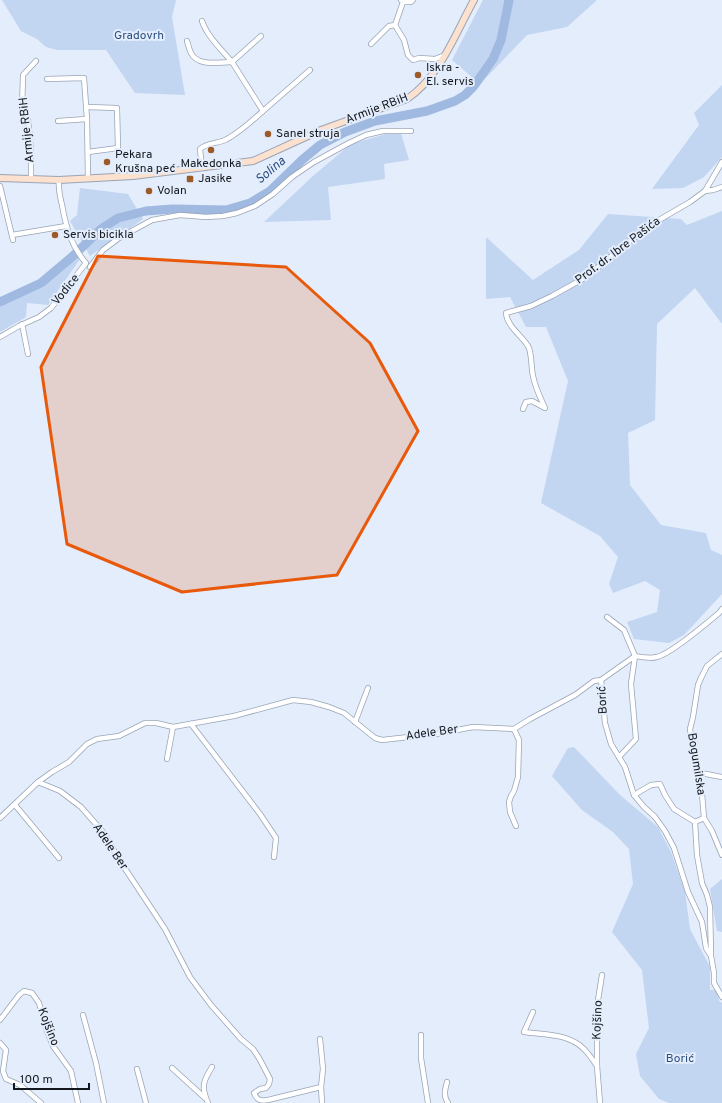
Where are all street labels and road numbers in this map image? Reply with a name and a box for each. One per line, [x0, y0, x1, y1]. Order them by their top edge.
street label: Armije RBiH [343, 90, 411, 128]
street label: Armije RBiH [16, 96, 38, 164]
street label: Prof. dr. Ibre Pašića [572, 214, 664, 288]
street label: Vodice [48, 271, 84, 309]
street label: Borić [594, 685, 612, 715]
street label: Adele Ber [405, 721, 460, 745]
street label: Bogumilska [683, 732, 709, 796]
street label: Adele Ber [89, 821, 132, 874]
street label: Kojšino [589, 1000, 607, 1040]
street label: Kojšino [33, 1006, 63, 1049]

